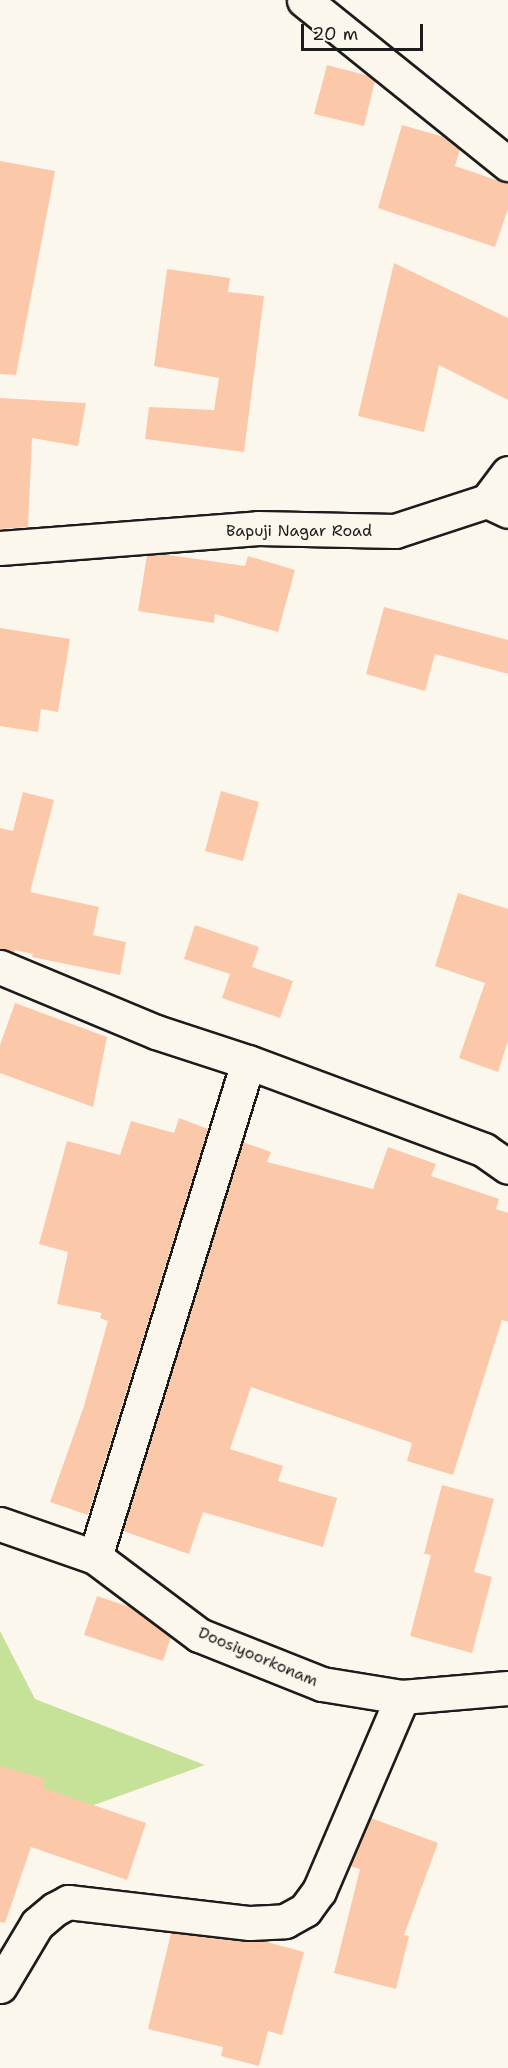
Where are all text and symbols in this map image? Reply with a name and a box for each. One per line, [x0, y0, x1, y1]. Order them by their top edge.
scale bar [304, 12, 426, 50]
text: 20 m [312, 22, 358, 46]
street label: Bapuji Nagar Road [226, 521, 372, 541]
street label: Doosiyoorkonam [195, 1623, 321, 1691]

